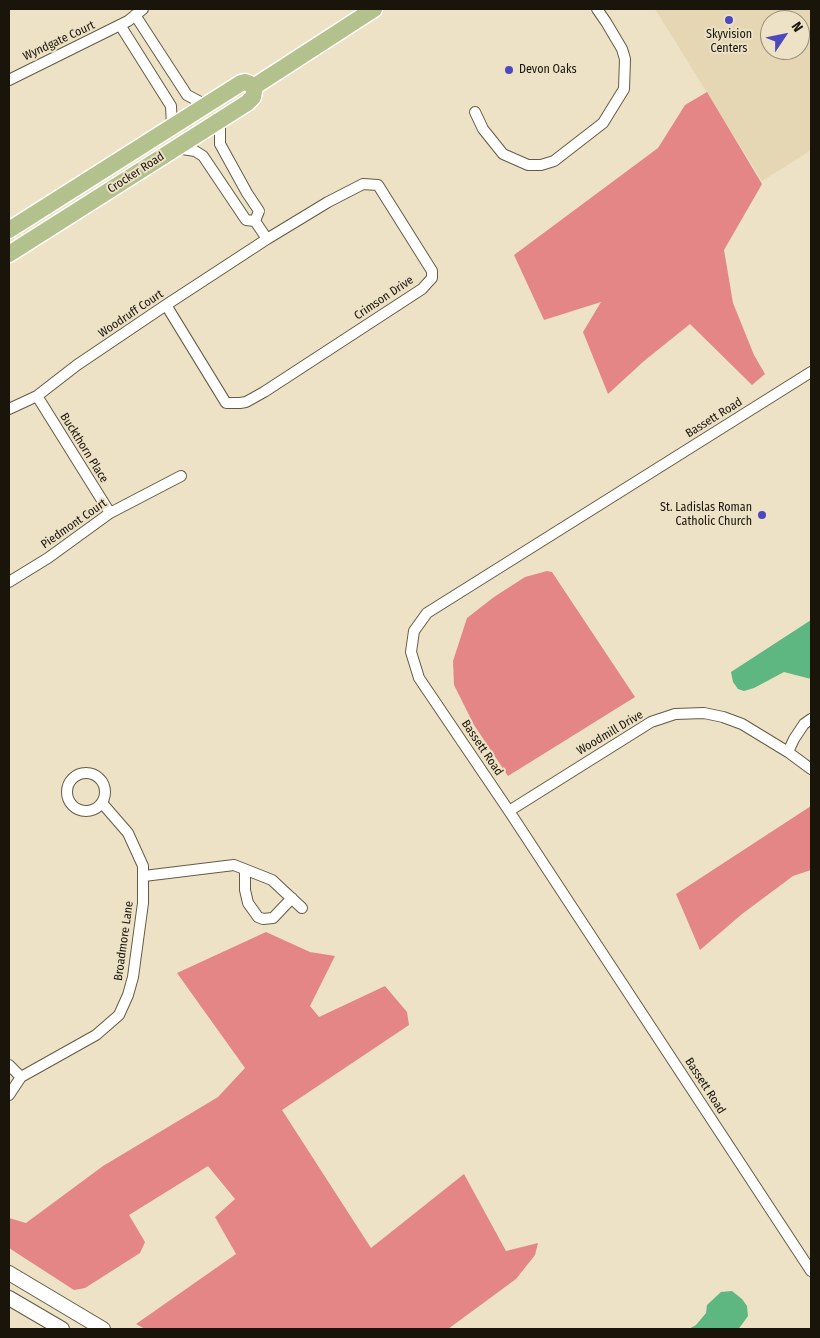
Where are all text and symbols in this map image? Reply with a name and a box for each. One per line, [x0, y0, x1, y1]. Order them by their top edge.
north arrow [760, 10, 810, 60]
marker: Skyvision Centers [723, 14, 735, 26]
street label: Wyndgate Court [21, 18, 97, 64]
text: N [788, 19, 806, 35]
place label: Skyvision Centers [706, 28, 752, 56]
place label: Devon Oaks [519, 63, 577, 77]
marker: Devon Oaks [503, 64, 515, 76]
street label: Crocker Road [105, 149, 167, 197]
street label: Crimson Drive [352, 273, 416, 323]
street label: Woodruff Court [96, 287, 166, 341]
street label: Bassett Road [683, 395, 745, 441]
street label: Buckthorn Place [57, 411, 111, 485]
street label: Piedmont Court [38, 496, 110, 552]
place label: St. Ladislas Roman Catholic Church [660, 501, 752, 529]
marker: St. Ladislas Roman Catholic Church [756, 509, 768, 521]
street label: Woodmill Drive [574, 708, 646, 758]
street label: Bassett Road [458, 717, 506, 779]
street label: Broadmore Lane [111, 900, 137, 982]
street label: Bassett Road [682, 1055, 728, 1117]

